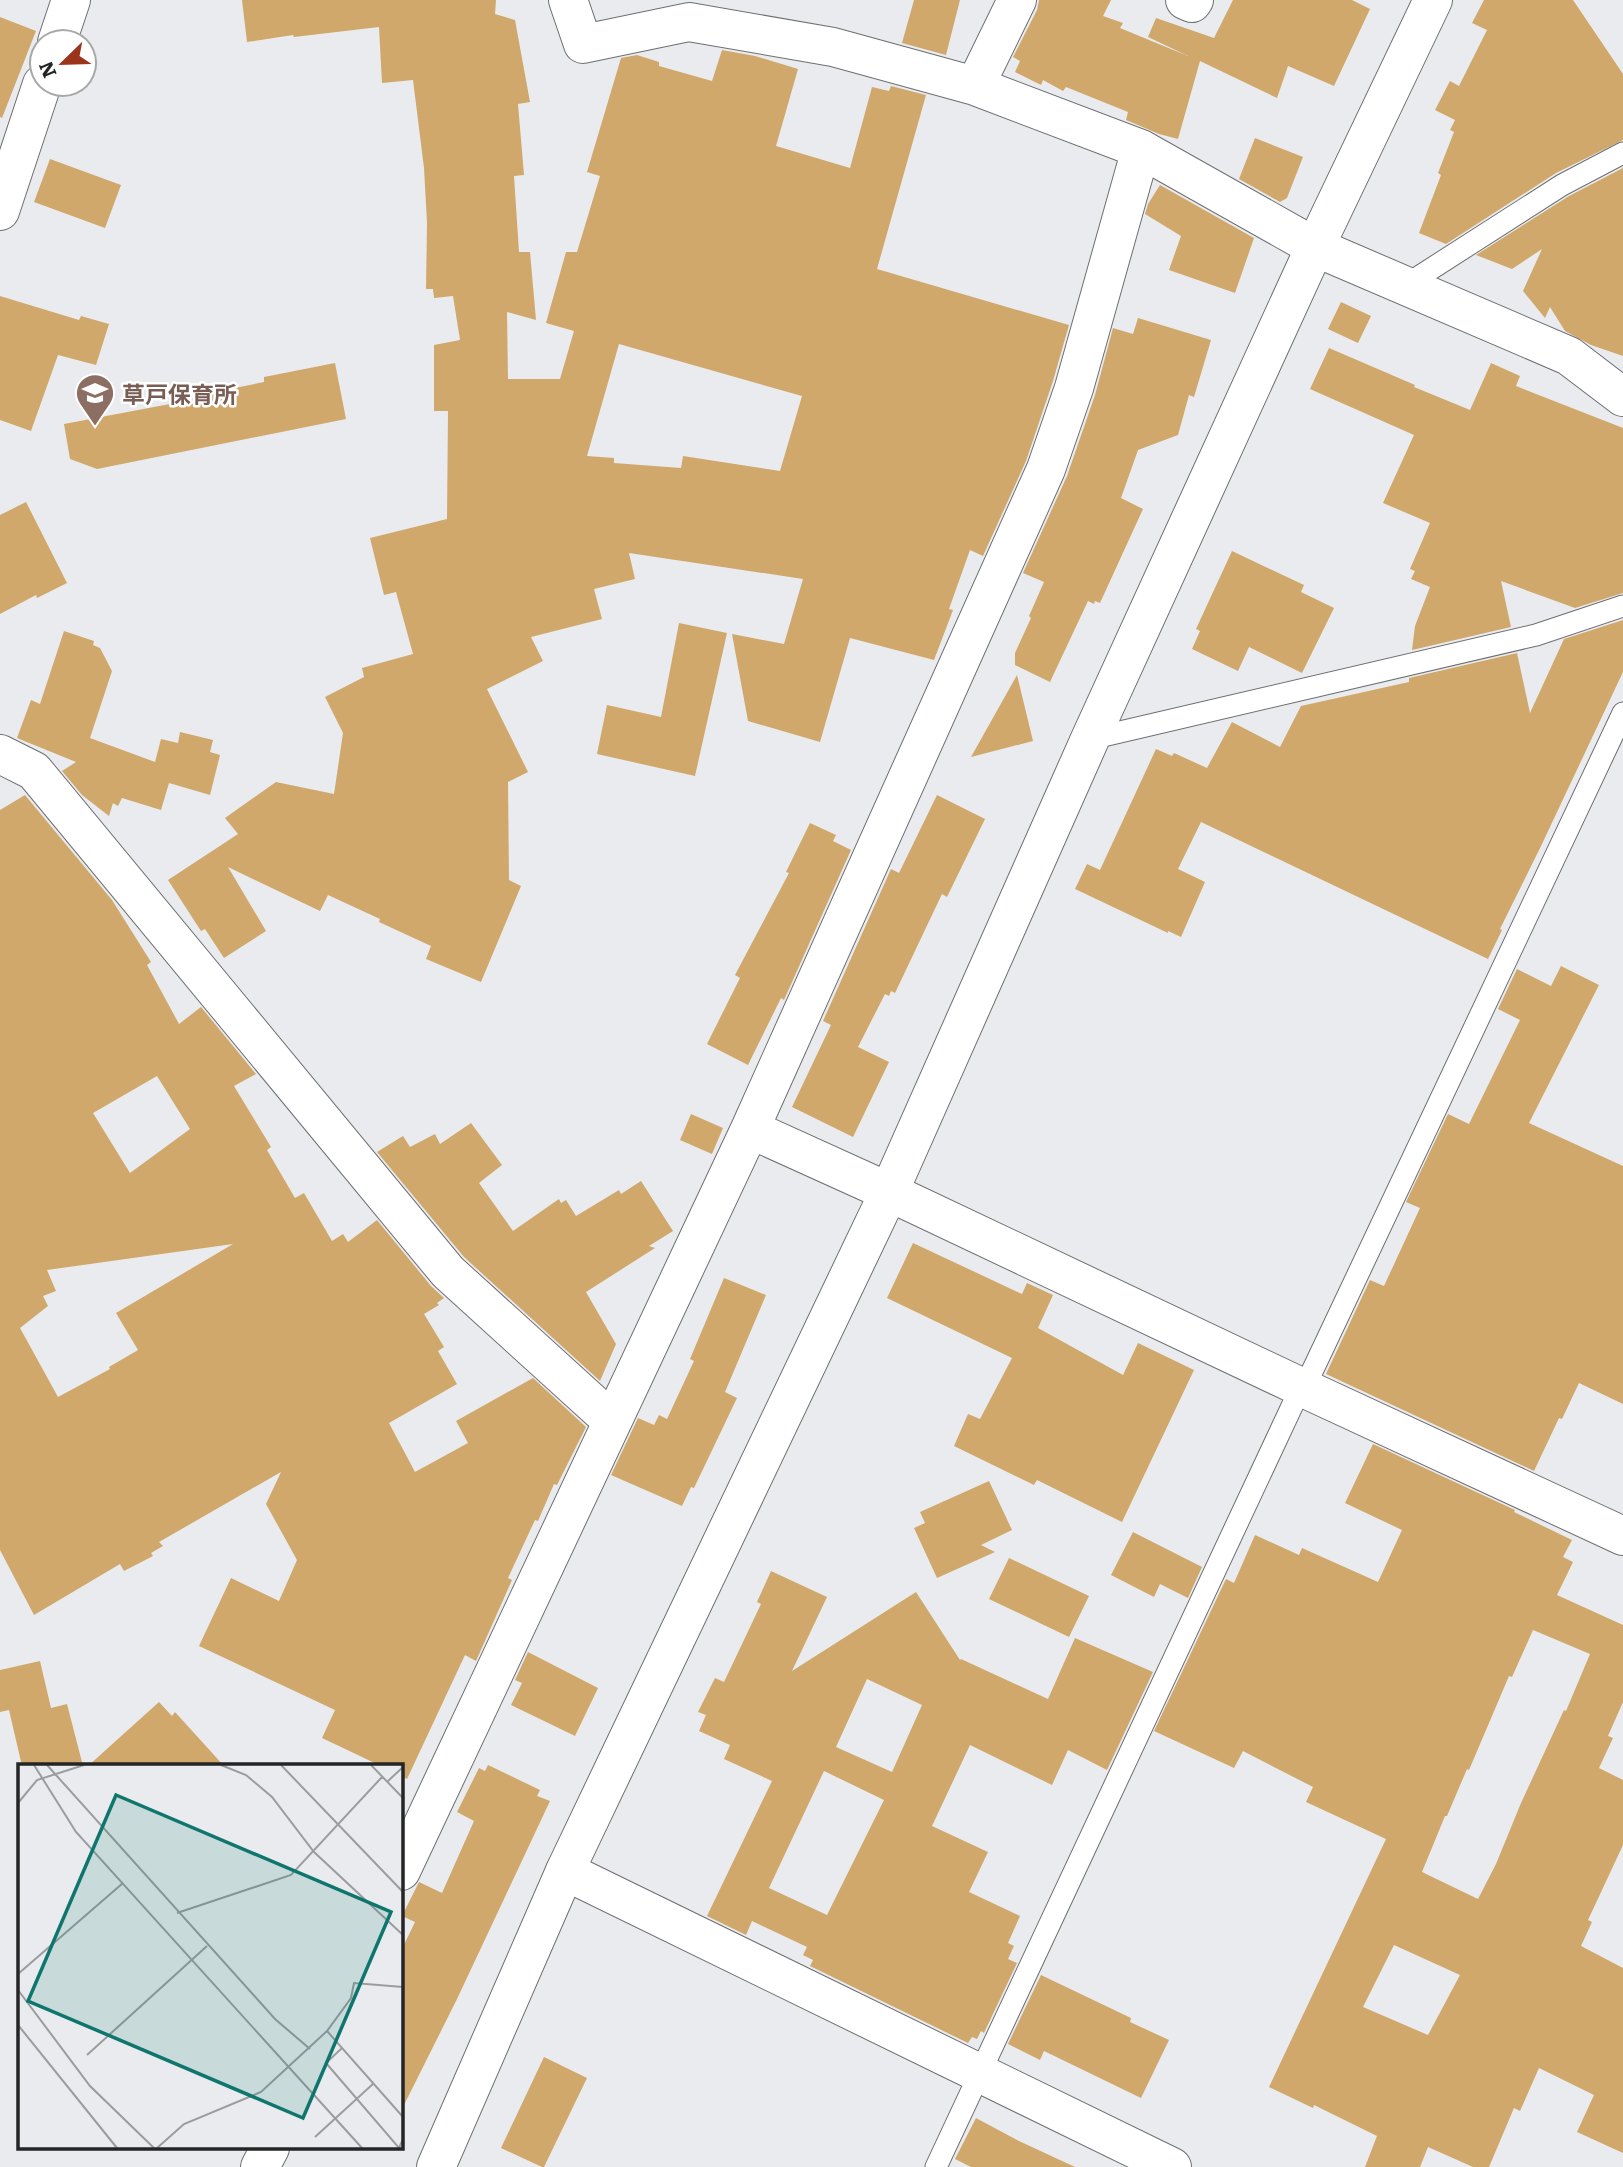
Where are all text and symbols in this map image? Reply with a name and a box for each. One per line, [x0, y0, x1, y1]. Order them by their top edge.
north arrow [28, 28, 98, 98]
text: N [30, 57, 62, 83]
school or university icon: 草戸保育所 [74, 372, 116, 427]
place label: 草戸保育所 [122, 376, 237, 410]
inset map [18, 1764, 402, 2150]

